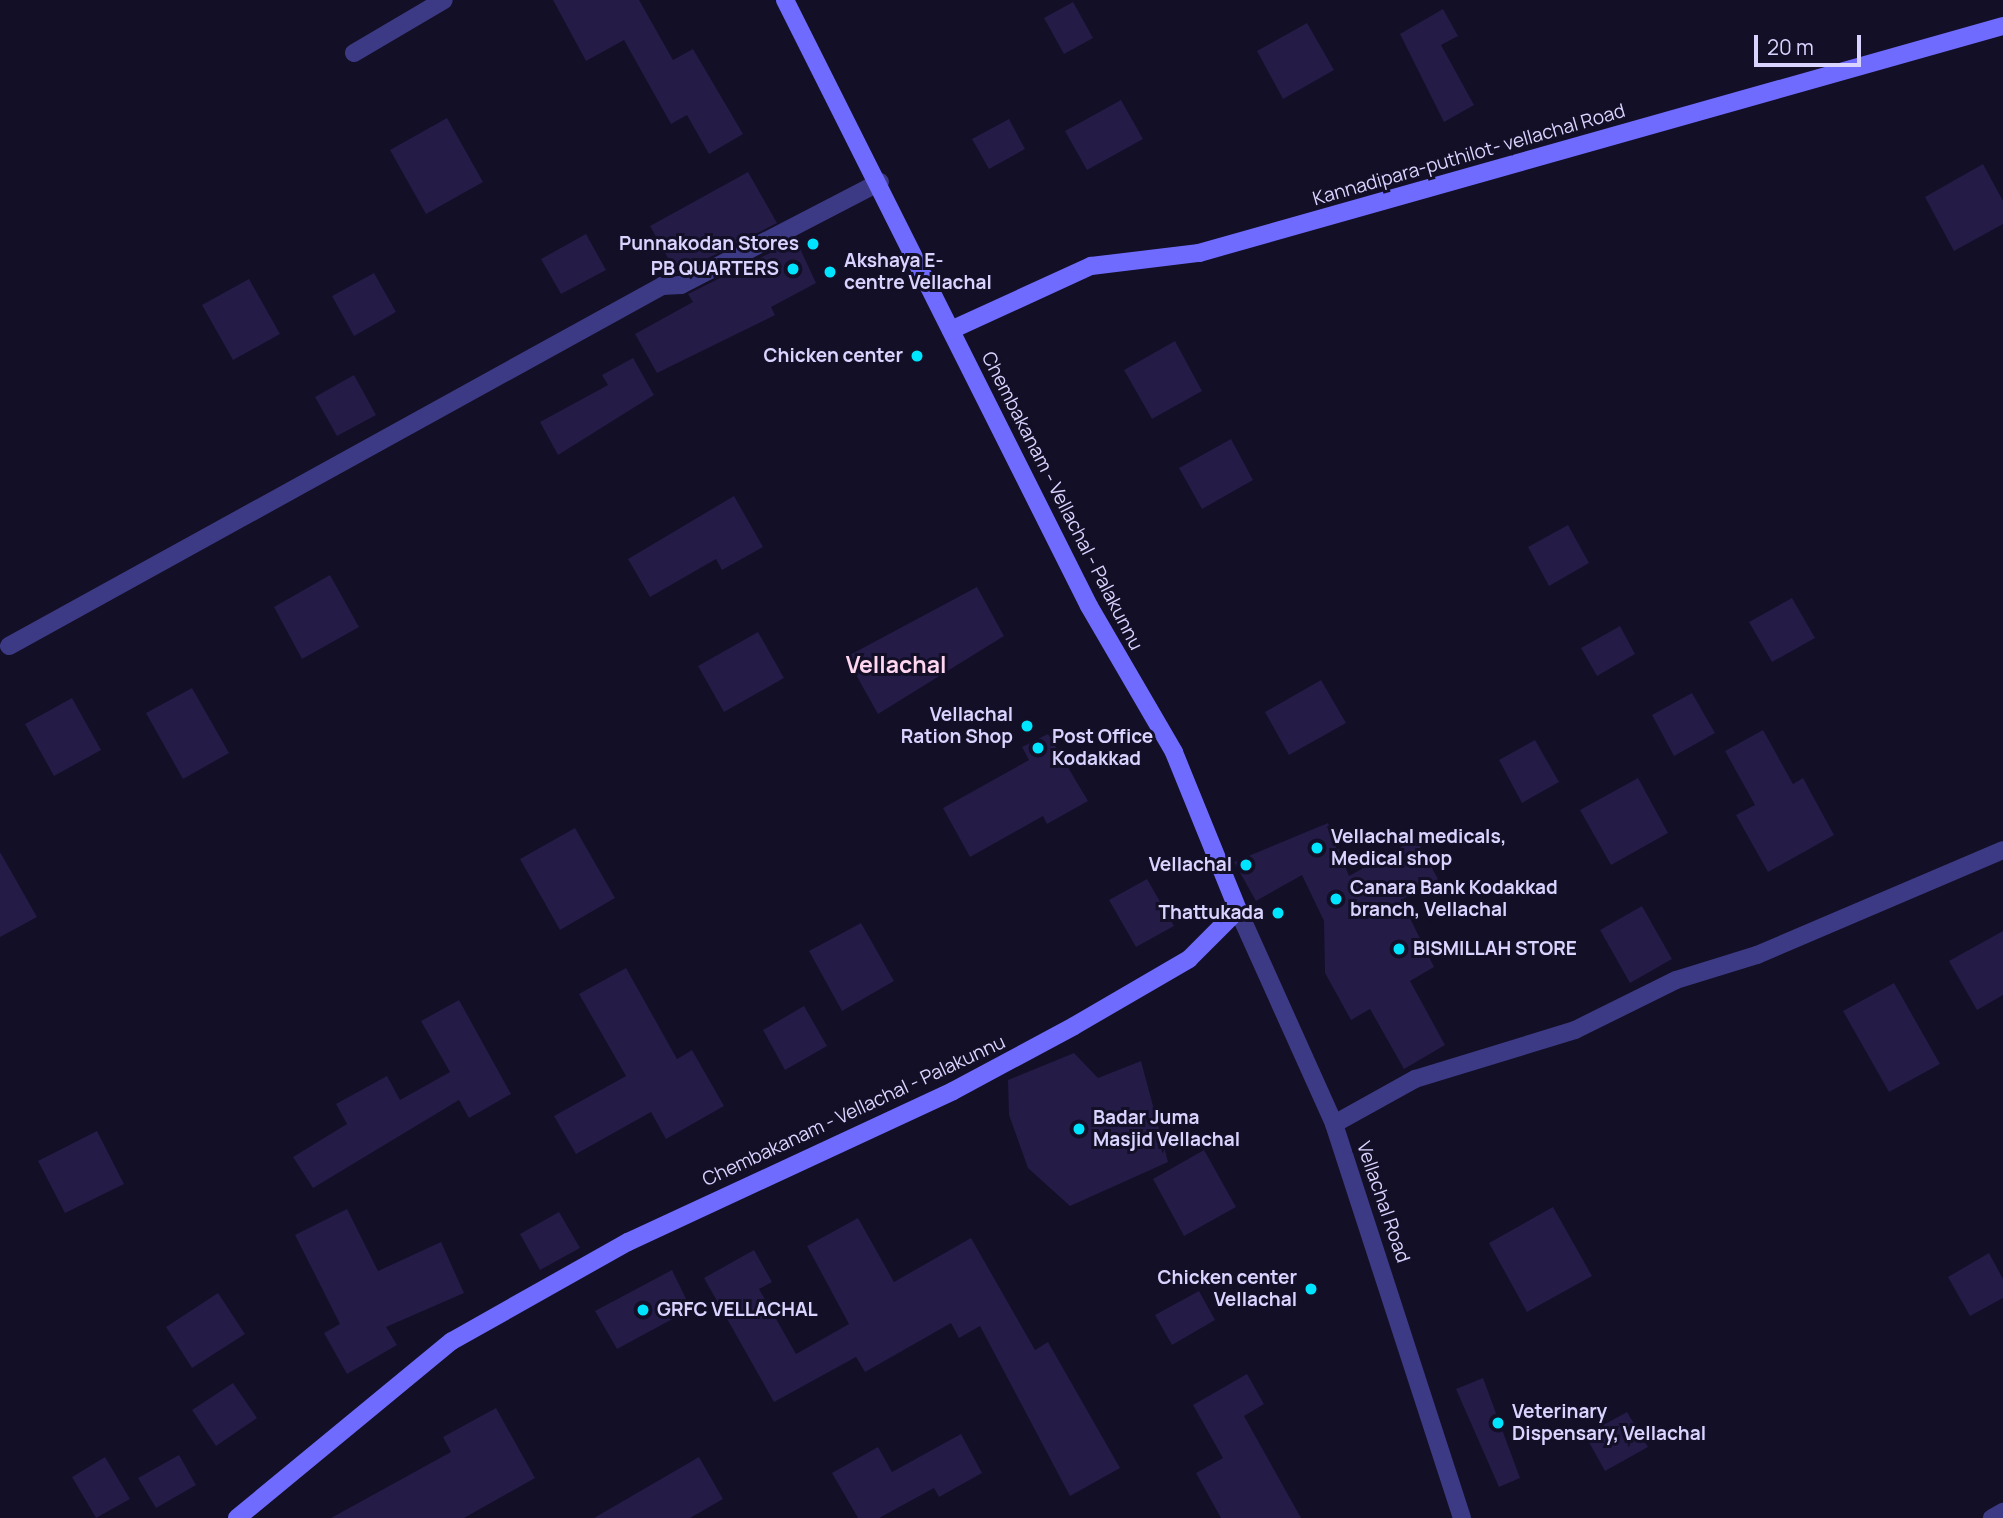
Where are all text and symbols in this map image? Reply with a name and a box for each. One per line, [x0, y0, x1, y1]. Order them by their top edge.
scale bar [1758, 21, 1865, 65]
text: 20 m [1767, 33, 1814, 61]
street label: Kannadipara-puthilot- vellachal Road [1310, 99, 1628, 211]
place label: Punnakodan Stores [619, 233, 799, 255]
marker: Punnakodan Stores [805, 236, 821, 252]
place label: Akshaya E- centre Vellachal [844, 250, 992, 294]
place label: PB QUARTERS [651, 258, 779, 280]
marker: PB QUARTERS [785, 261, 801, 277]
marker: Akshaya E- centre Vellachal [822, 264, 838, 280]
place label: Chicken center [764, 345, 903, 367]
marker: Chicken center [909, 348, 925, 364]
street label: Chembakanam - Vellachal - Palakunnu [977, 348, 1147, 654]
district label: Vellachal [846, 650, 946, 678]
place label: Vellachal Ration Shop [901, 704, 1013, 748]
marker: Vellachal Ration Shop [1019, 718, 1035, 734]
place label: Post Office Kodakkad [1052, 726, 1153, 770]
marker: Post Office Kodakkad [1030, 740, 1046, 756]
place label: Vellachal medicals, Medical shop [1331, 826, 1506, 870]
marker: Vellachal medicals, Medical shop [1309, 840, 1325, 856]
place label: Vellachal [1149, 854, 1232, 876]
marker: Vellachal [1238, 857, 1254, 873]
place label: Canara Bank Kodakkad branch, Vellachal [1350, 877, 1558, 921]
marker: Canara Bank Kodakkad branch, Vellachal [1328, 891, 1344, 907]
place label: Thattukada [1159, 902, 1264, 924]
marker: Thattukada [1270, 905, 1286, 921]
place label: BISMILLAH STORE [1413, 938, 1577, 960]
marker: BISMILLAH STORE [1391, 941, 1407, 957]
street label: Chembakanam - Vellachal - Palakunnu [699, 1031, 1009, 1191]
place label: Badar Juma Masjid Vellachal [1093, 1107, 1240, 1151]
marker: Badar Juma Masjid Vellachal [1071, 1121, 1087, 1137]
street label: Vellachal Road [1352, 1138, 1414, 1266]
place label: Chicken center Vellachal [1158, 1267, 1297, 1311]
marker: Chicken center Vellachal [1303, 1281, 1319, 1297]
place label: GRFC VELLACHAL [657, 1299, 818, 1321]
marker: GRFC VELLACHAL [635, 1302, 651, 1318]
place label: Veterinary Dispensary, Vellachal [1512, 1401, 1706, 1445]
marker: Veterinary Dispensary, Vellachal [1490, 1415, 1506, 1431]

